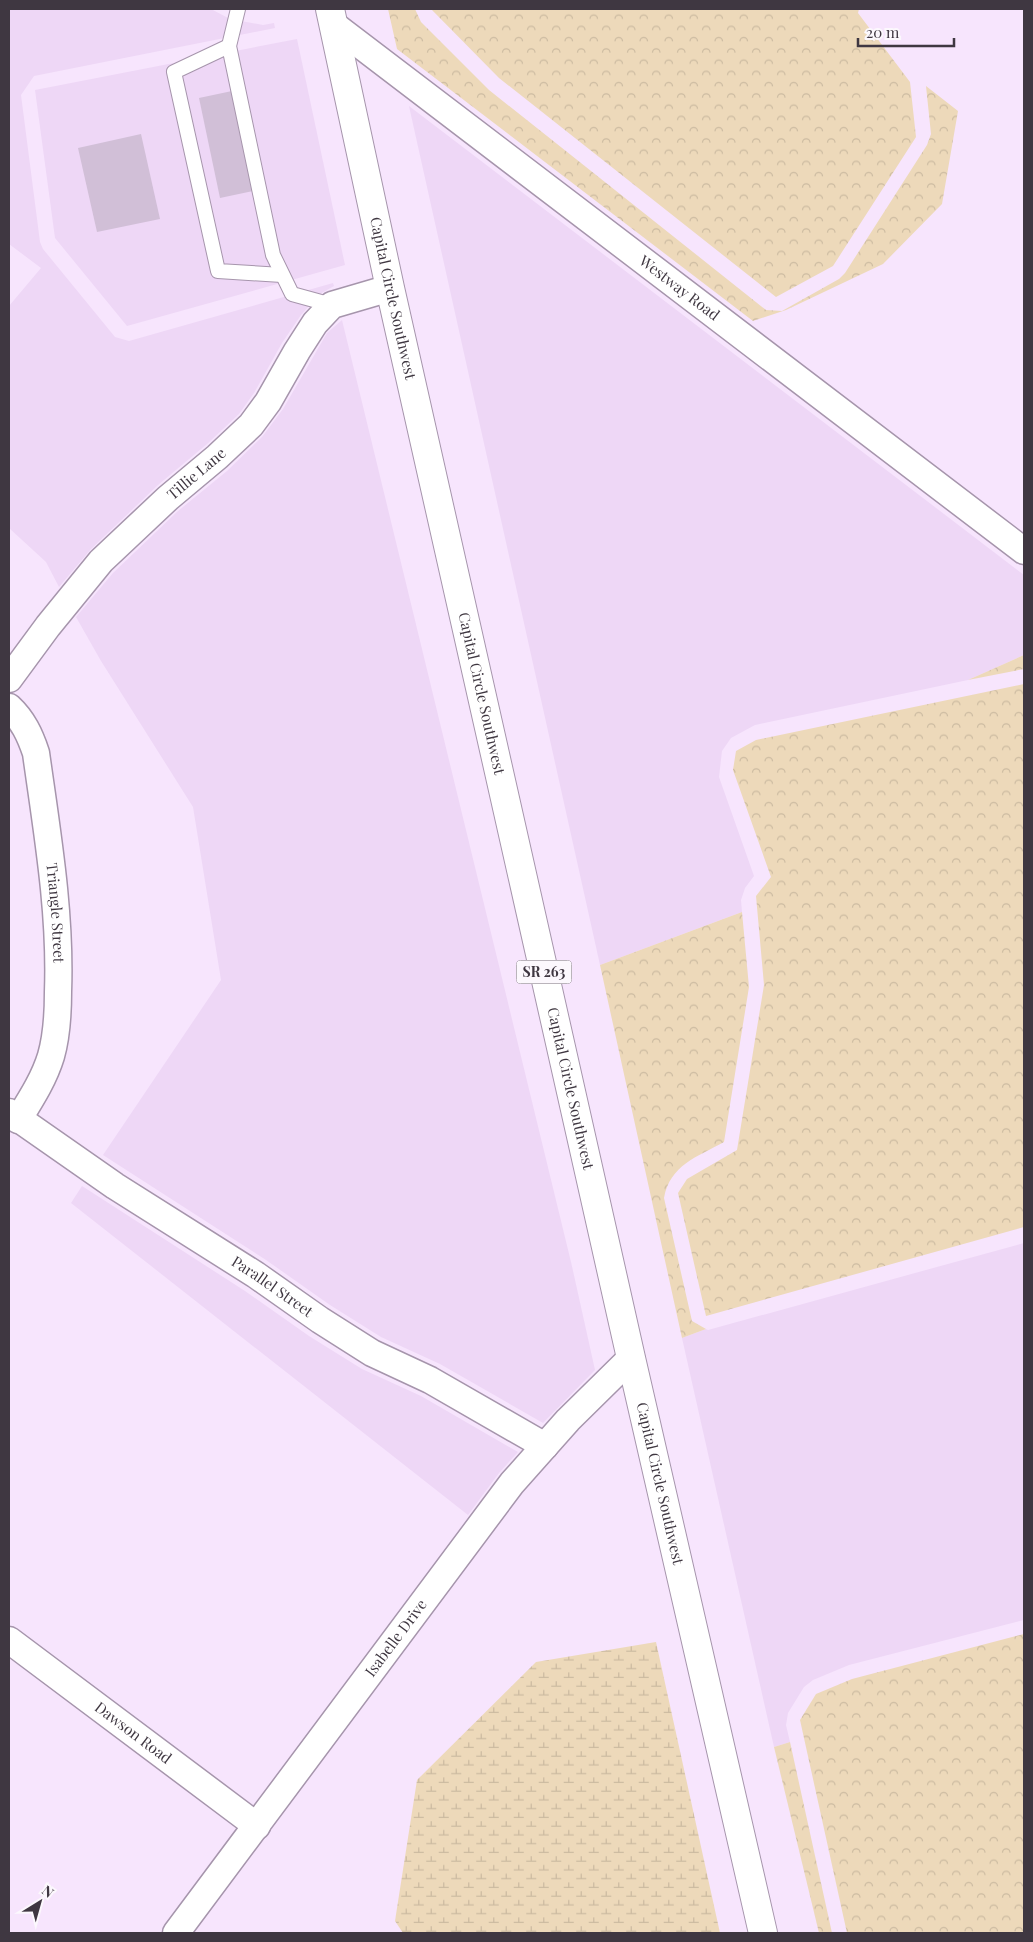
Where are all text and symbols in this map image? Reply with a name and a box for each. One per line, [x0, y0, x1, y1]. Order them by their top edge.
scale bar [858, 15, 954, 47]
text: 20 m [866, 22, 900, 42]
street label: Capital Circle Southwest [366, 215, 421, 382]
street label: Westway Road [635, 250, 724, 325]
street label: Tillie Lane [162, 443, 230, 504]
street label: Capital Circle Southwest [454, 610, 510, 777]
street label: Triangle Street [42, 862, 69, 964]
road number: SR 263 [516, 960, 572, 984]
street label: Capital Circle Southwest [543, 1005, 599, 1172]
street label: Parallel Street [228, 1251, 318, 1321]
street label: Capital Circle Southwest [633, 1400, 689, 1567]
street label: Isabelle Drive [360, 1595, 431, 1680]
street label: Dawson Road [91, 1697, 176, 1768]
north arrow [15, 1877, 65, 1927]
text: N [38, 1881, 58, 1902]

